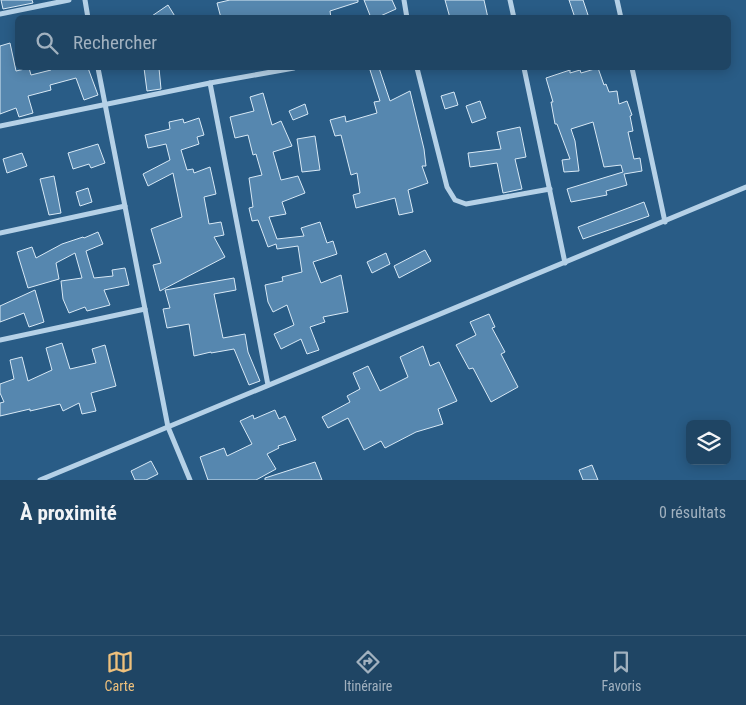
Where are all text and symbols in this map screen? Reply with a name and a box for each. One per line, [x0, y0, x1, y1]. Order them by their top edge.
search box [15, 15, 731, 70]
icon: search [33, 29, 61, 57]
text: Rechercher [73, 31, 157, 54]
map controls [686, 420, 731, 465]
button: layers [686, 420, 731, 465]
text: À proximité [20, 501, 117, 525]
text: 0 résultats [659, 503, 726, 522]
tab: Carte [105, 648, 135, 694]
tab: Itinéraire [344, 648, 392, 694]
tab: Favoris [602, 648, 641, 694]

